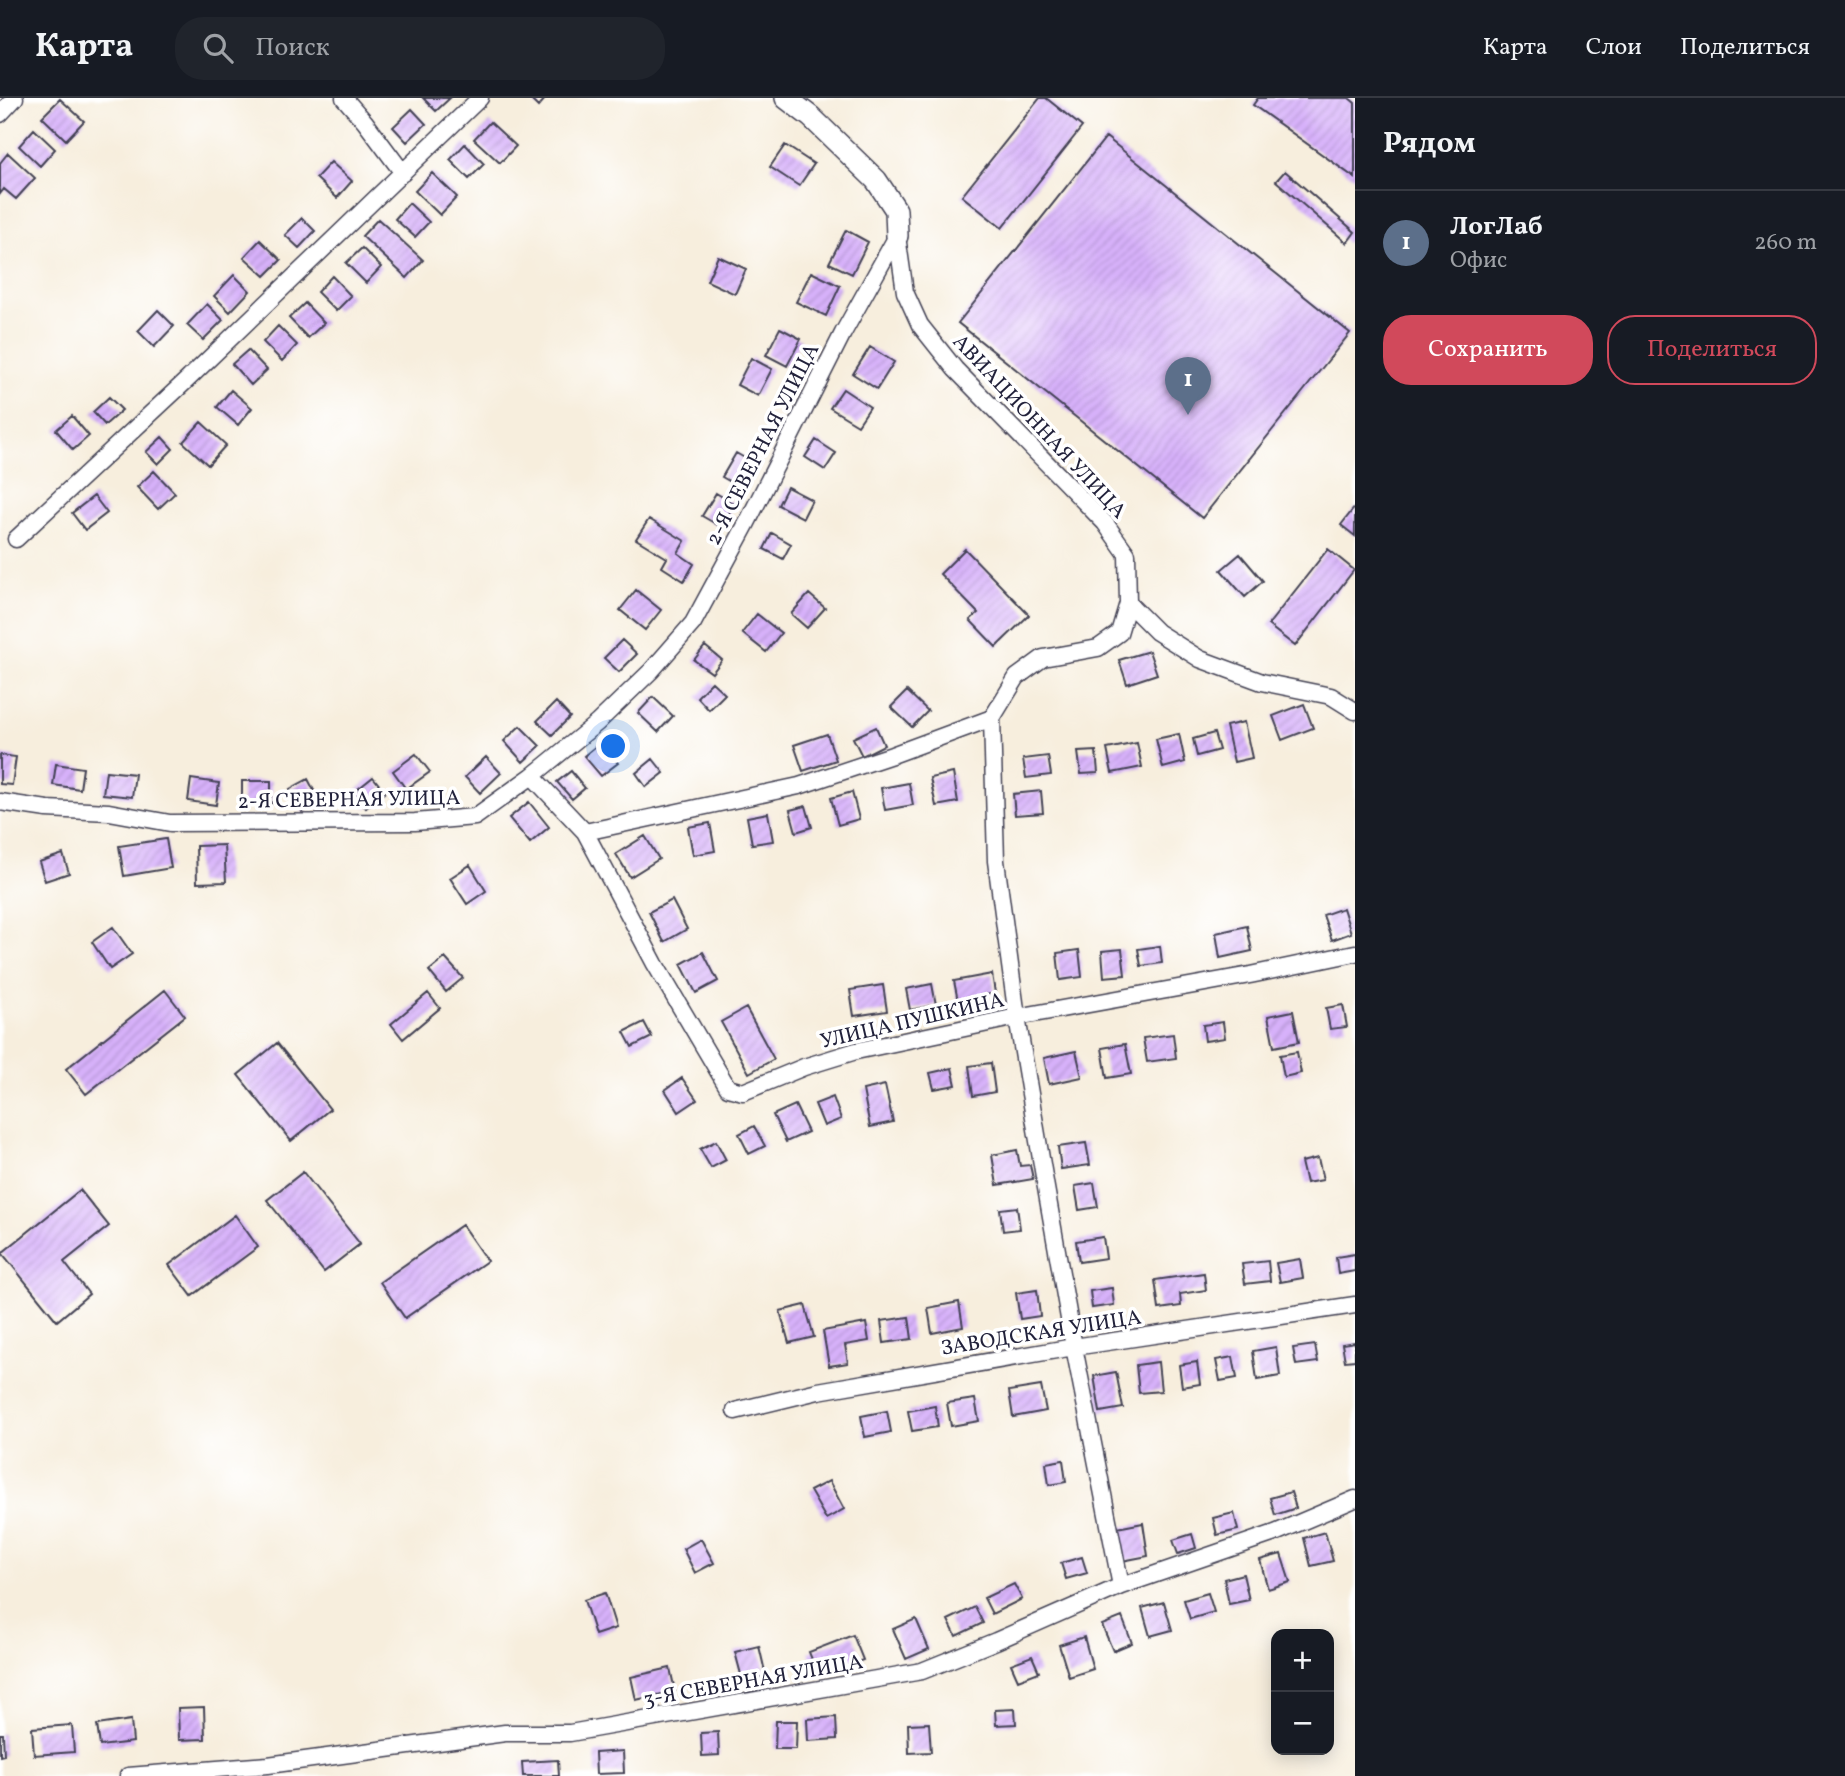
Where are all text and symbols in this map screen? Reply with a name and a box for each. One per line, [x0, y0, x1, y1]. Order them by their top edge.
search box [175, 17, 665, 80]
text: Карта [35, 25, 133, 71]
icon: search [199, 29, 237, 67]
text: Поиск [255, 30, 330, 66]
text: Карта [1483, 31, 1548, 65]
text: Слои [1586, 31, 1642, 65]
text: Поделиться [1680, 31, 1810, 65]
text: Рядом [1383, 123, 1476, 165]
text: ЛогЛаб [1450, 209, 1543, 245]
text: 1 [1401, 227, 1411, 259]
text: 260 m [1754, 227, 1817, 259]
text: Офис [1450, 245, 1507, 277]
button: Сохранить [1383, 315, 1593, 385]
button: Поделиться [1607, 315, 1817, 385]
street label: АВИАЦИОННАЯ УЛИЦА [945, 328, 1133, 526]
street label: 2-Я СЕВЕРНАЯ УЛИЦА [700, 339, 827, 551]
pin: 1 [1165, 357, 1211, 415]
your location [596, 729, 630, 763]
street label: 2-Я СЕВЕРНАЯ УЛИЦА [237, 784, 461, 817]
street label: УЛИЦА ПУШКИНА [818, 986, 1007, 1057]
street label: ЗАВОДСКАЯ УЛИЦА [939, 1303, 1144, 1364]
map controls [1271, 1629, 1334, 1755]
button: + [1271, 1629, 1334, 1692]
street label: 3-Я СЕВЕРНАЯ УЛИЦА [641, 1648, 866, 1715]
button: − [1271, 1692, 1334, 1755]

